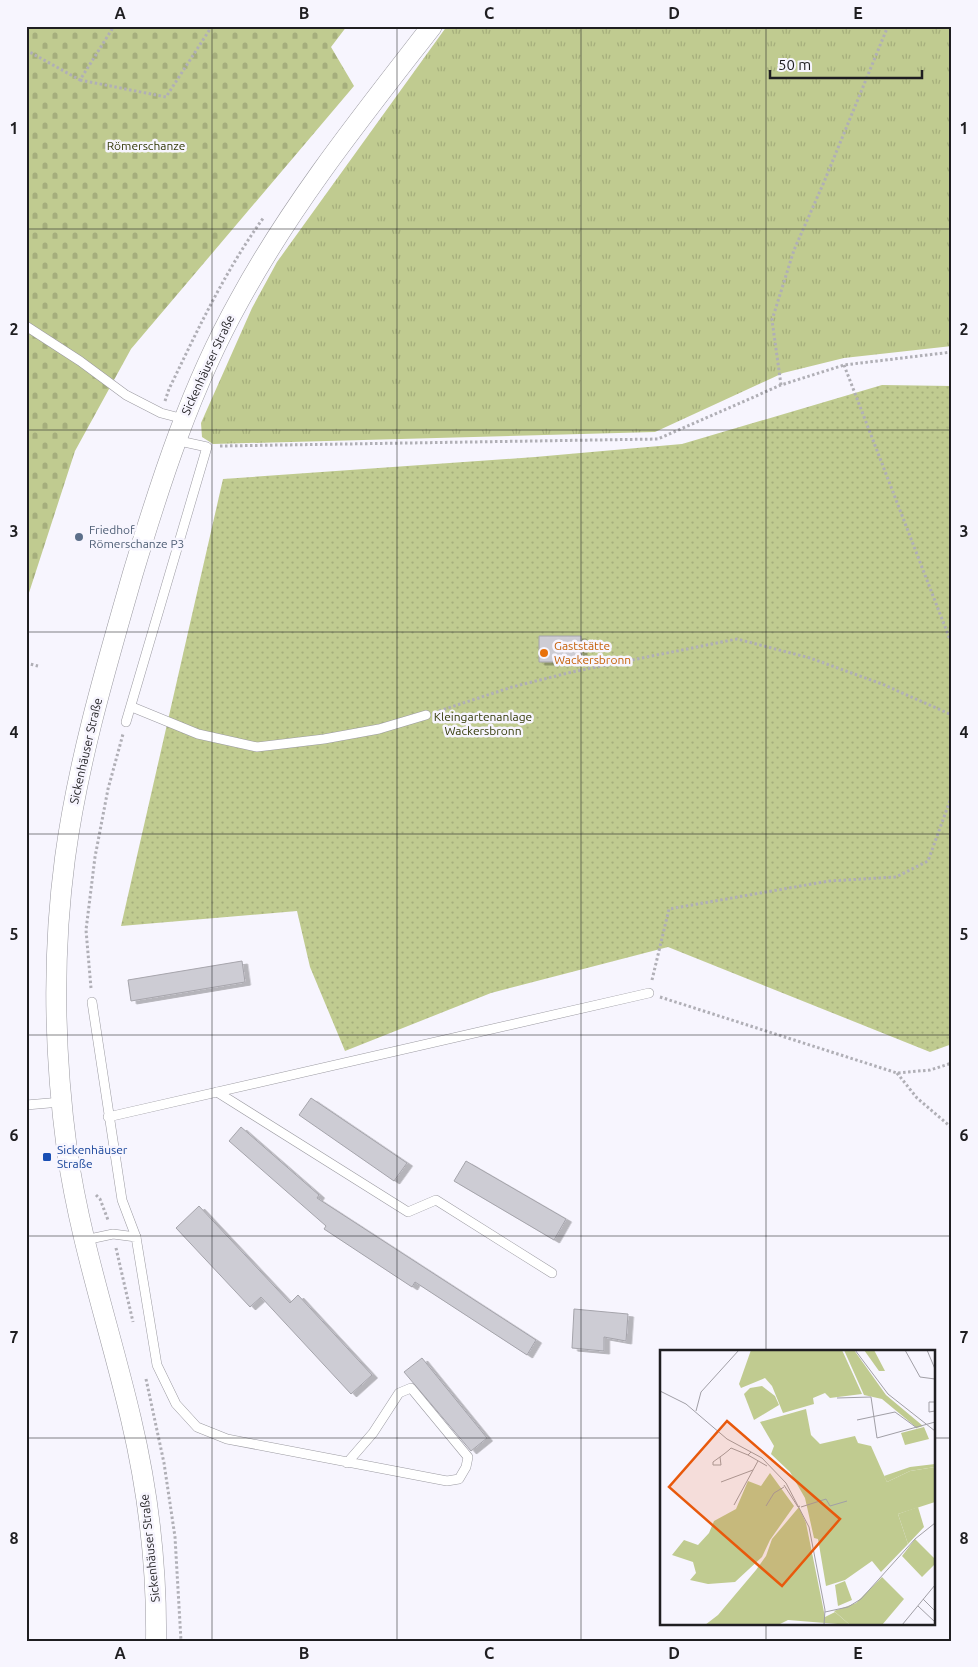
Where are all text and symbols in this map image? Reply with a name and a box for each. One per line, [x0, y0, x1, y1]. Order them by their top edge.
text: A [114, 4, 126, 22]
text: B [299, 4, 309, 22]
text: C [484, 4, 494, 22]
text: D [668, 4, 680, 22]
text: E [853, 4, 863, 22]
scale bar [770, 48, 923, 80]
text: 50 m [778, 56, 811, 73]
text: 1 [9, 119, 19, 137]
text: 1 [959, 119, 969, 137]
park label: Römerschanze [107, 139, 185, 152]
street label: Sickenhäuser Straße [179, 313, 236, 417]
text: 2 [9, 320, 19, 338]
text: 2 [959, 320, 969, 338]
text: 3 [9, 522, 19, 540]
text: 3 [959, 522, 969, 540]
place label: Friedhof Römerschanze P3 [89, 523, 184, 550]
marker: Friedhof Römerschanze P3 [73, 531, 85, 543]
place label: Gaststätte Wackersbronn [554, 639, 631, 666]
marker: Gaststätte Wackersbronn [538, 647, 550, 659]
street label: Sickenhäuser Straße [67, 696, 104, 805]
park label: Kleingartenanlage Wackersbronn [434, 710, 532, 737]
text: 4 [9, 723, 19, 741]
text: 4 [959, 723, 969, 741]
text: 5 [9, 925, 19, 943]
text: 5 [959, 925, 969, 943]
text: 6 [9, 1126, 19, 1144]
text: 6 [959, 1126, 969, 1144]
place label: Sickenhäuser Straße [57, 1143, 128, 1170]
marker: Sickenhäuser Straße [41, 1151, 53, 1163]
text: 7 [9, 1328, 19, 1346]
text: 7 [959, 1328, 969, 1346]
inset map [660, 1350, 936, 1624]
street label: Sickenhäuser Straße [137, 1493, 162, 1603]
text: 8 [9, 1529, 19, 1547]
text: 8 [959, 1529, 969, 1547]
text: A [114, 1644, 126, 1662]
text: B [299, 1644, 309, 1662]
text: C [484, 1644, 494, 1662]
text: D [668, 1644, 680, 1662]
text: E [853, 1644, 863, 1662]

